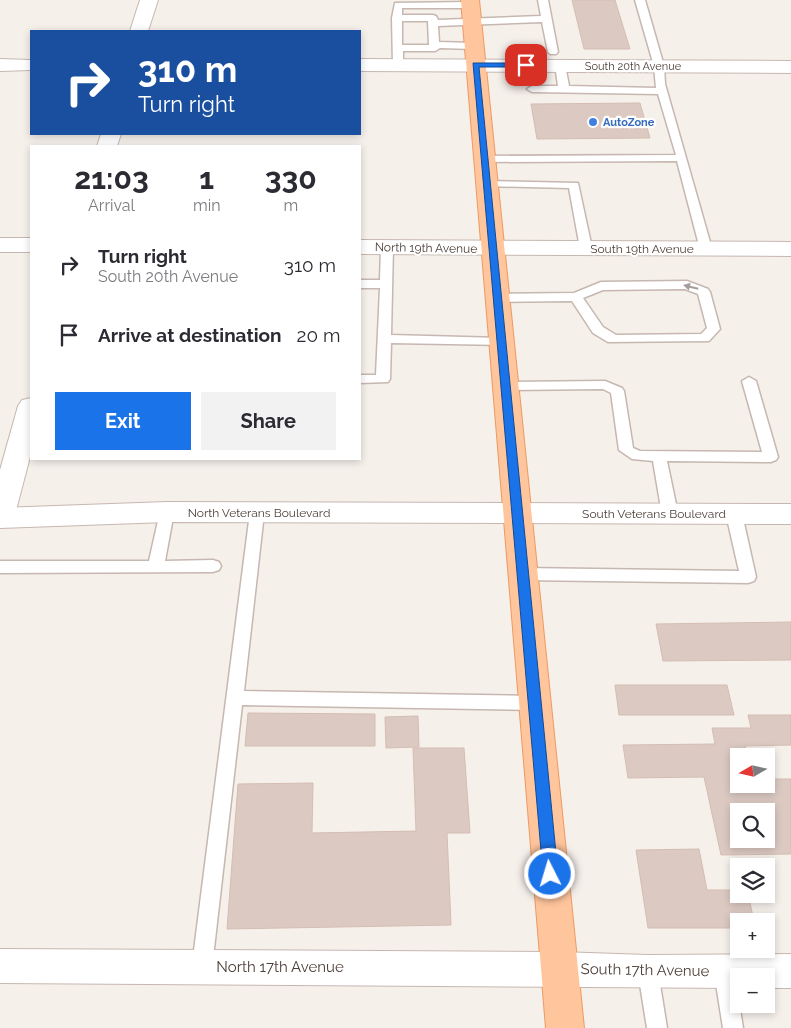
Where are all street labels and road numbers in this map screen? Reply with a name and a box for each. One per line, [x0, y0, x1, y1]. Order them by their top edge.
street label: South 20th Avenue [585, 60, 682, 73]
street label: North 19th Avenue [375, 240, 477, 256]
street label: South 19th Avenue [590, 242, 694, 256]
street label: North Veterans Boulevard [188, 506, 330, 520]
street label: South Veterans Boulevard [582, 507, 726, 521]
street label: North 17th Avenue [216, 958, 344, 976]
street label: South 17th Avenue [581, 960, 710, 980]

